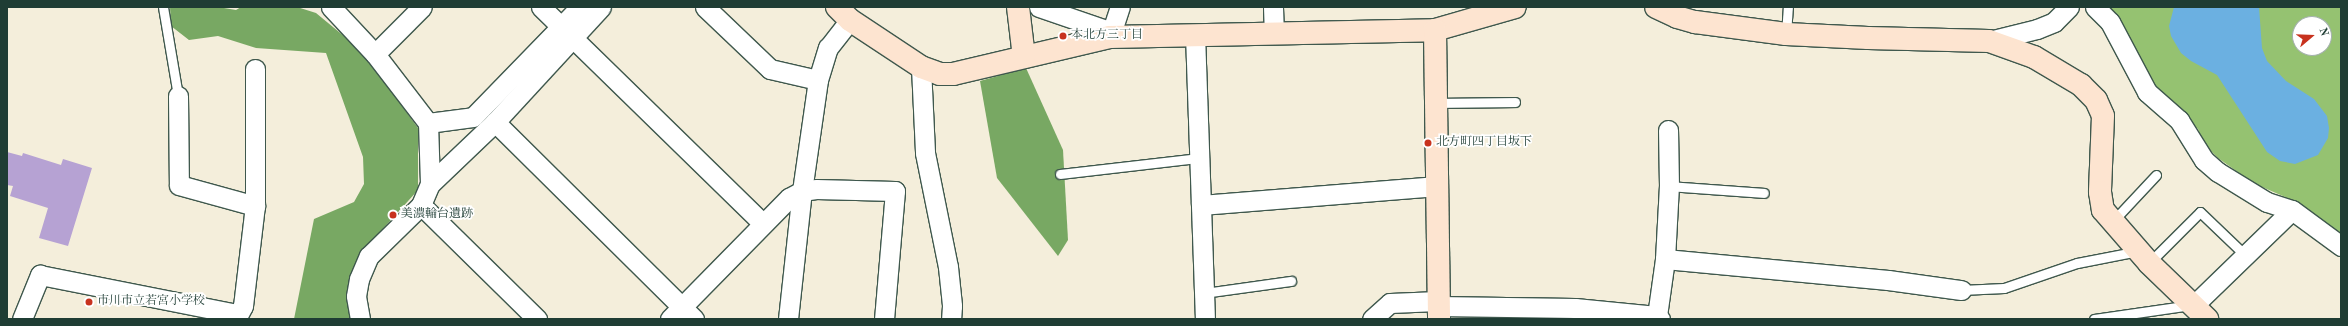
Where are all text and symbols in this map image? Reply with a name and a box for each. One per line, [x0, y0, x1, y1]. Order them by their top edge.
north arrow [2292, 16, 2332, 56]
text: N [2316, 26, 2329, 38]
place label: 本北方三丁目 [1071, 29, 1143, 43]
marker: 本北方三丁目 [1058, 31, 1068, 41]
place label: 北方町四丁目坂下 [1436, 136, 1532, 150]
marker: 北方町四丁目坂下 [1423, 138, 1433, 148]
place label: 美濃輪台遺跡 [401, 208, 473, 222]
marker: 美濃輪台遺跡 [388, 210, 398, 220]
place label: 市川市立若宮小学校 [97, 295, 205, 309]
marker: 市川市立若宮小学校 [84, 297, 94, 307]

